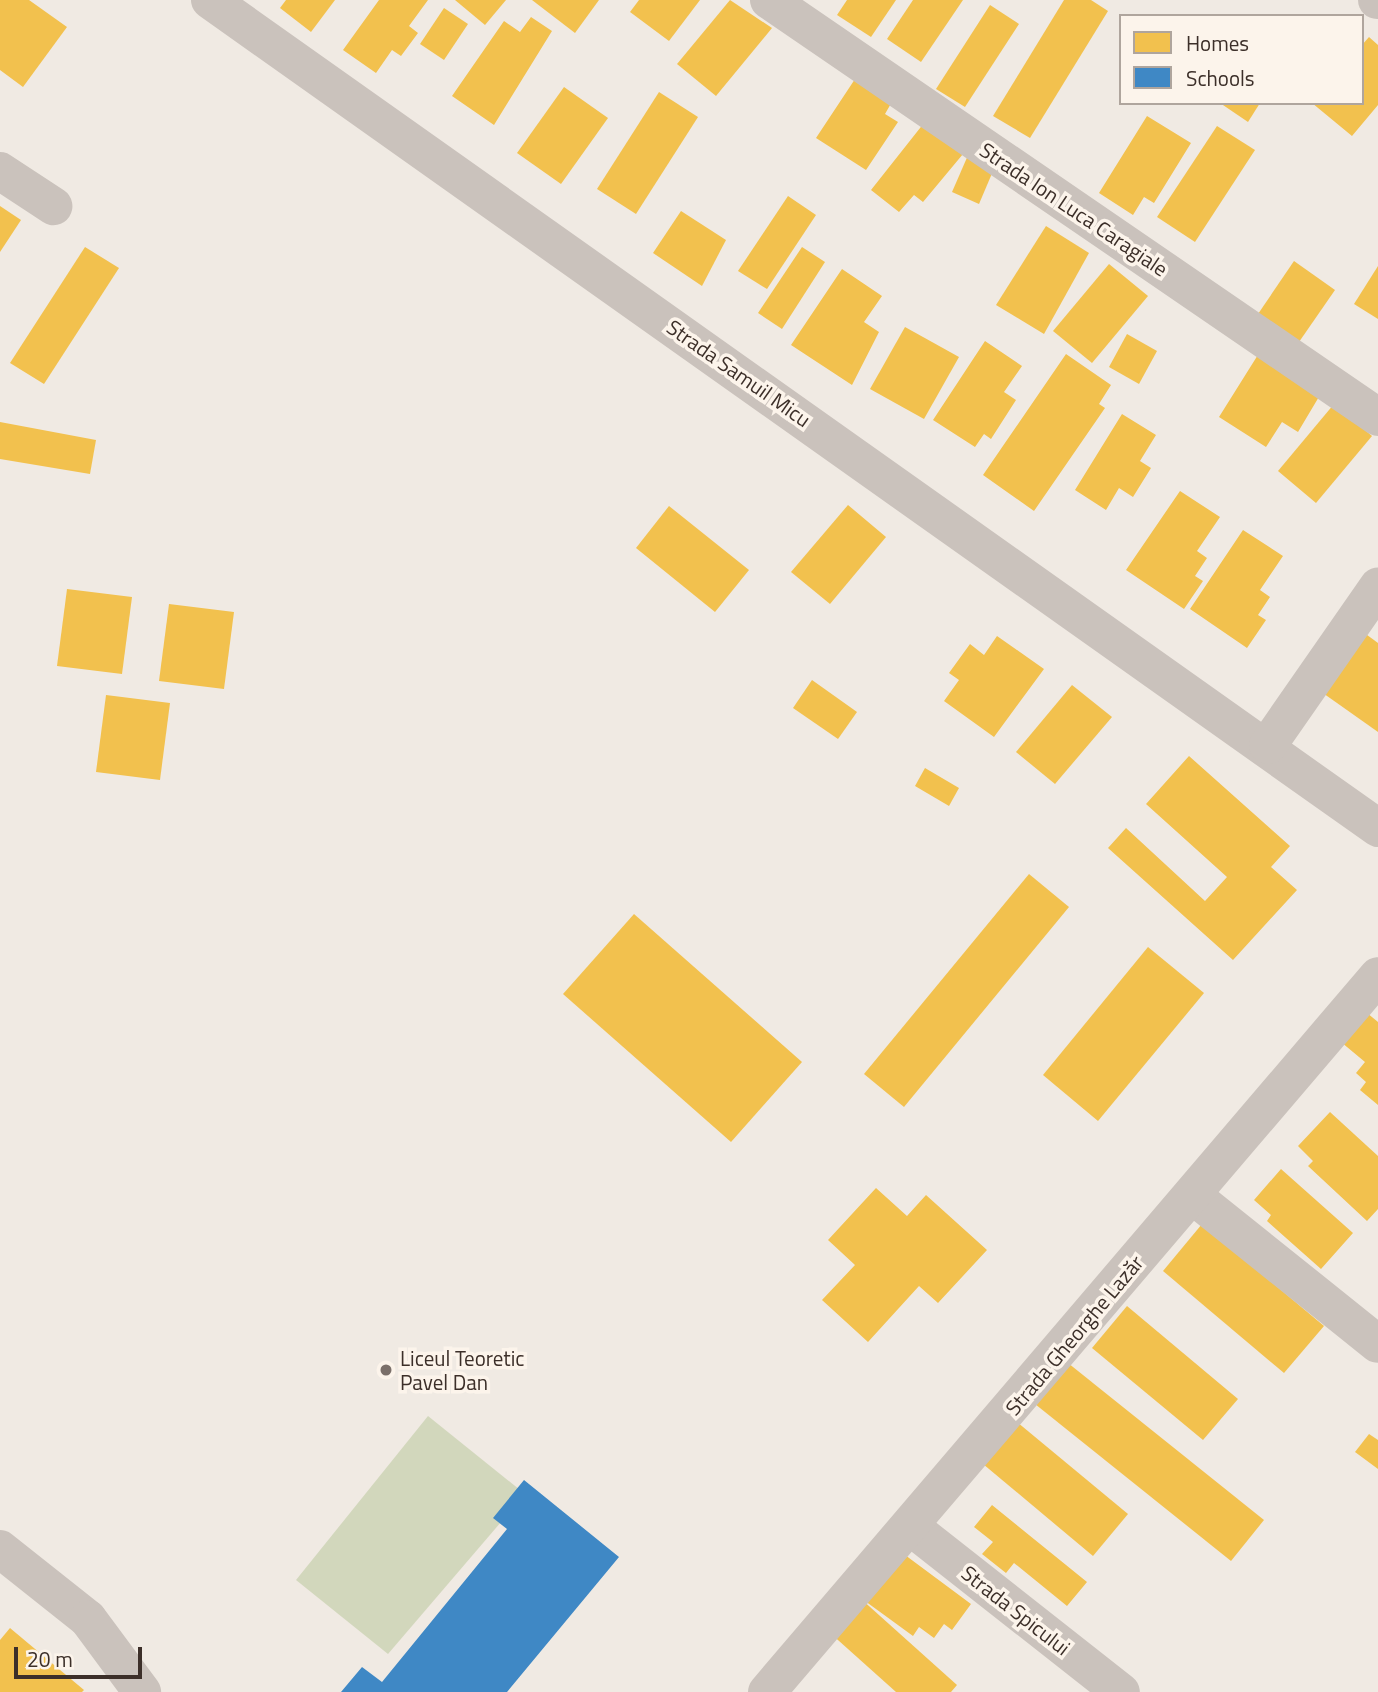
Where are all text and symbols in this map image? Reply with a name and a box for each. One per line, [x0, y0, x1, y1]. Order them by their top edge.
legend [1119, 14, 1364, 105]
text: Homes [1186, 27, 1249, 59]
text: Schools [1186, 62, 1255, 94]
street label: Strada Ion Luca Caragiale [975, 137, 1173, 281]
street label: Strada Samuil Micu [662, 314, 816, 432]
street label: Strada Gheorghe Lazăr [1000, 1250, 1148, 1420]
place label: Liceul Teoretic Pavel Dan [400, 1345, 524, 1395]
marker: Liceul Teoretic Pavel Dan [378, 1362, 394, 1378]
street label: Strada Spicului [957, 1560, 1075, 1660]
scale bar [18, 1632, 145, 1676]
text: 20 m [27, 1643, 73, 1675]

